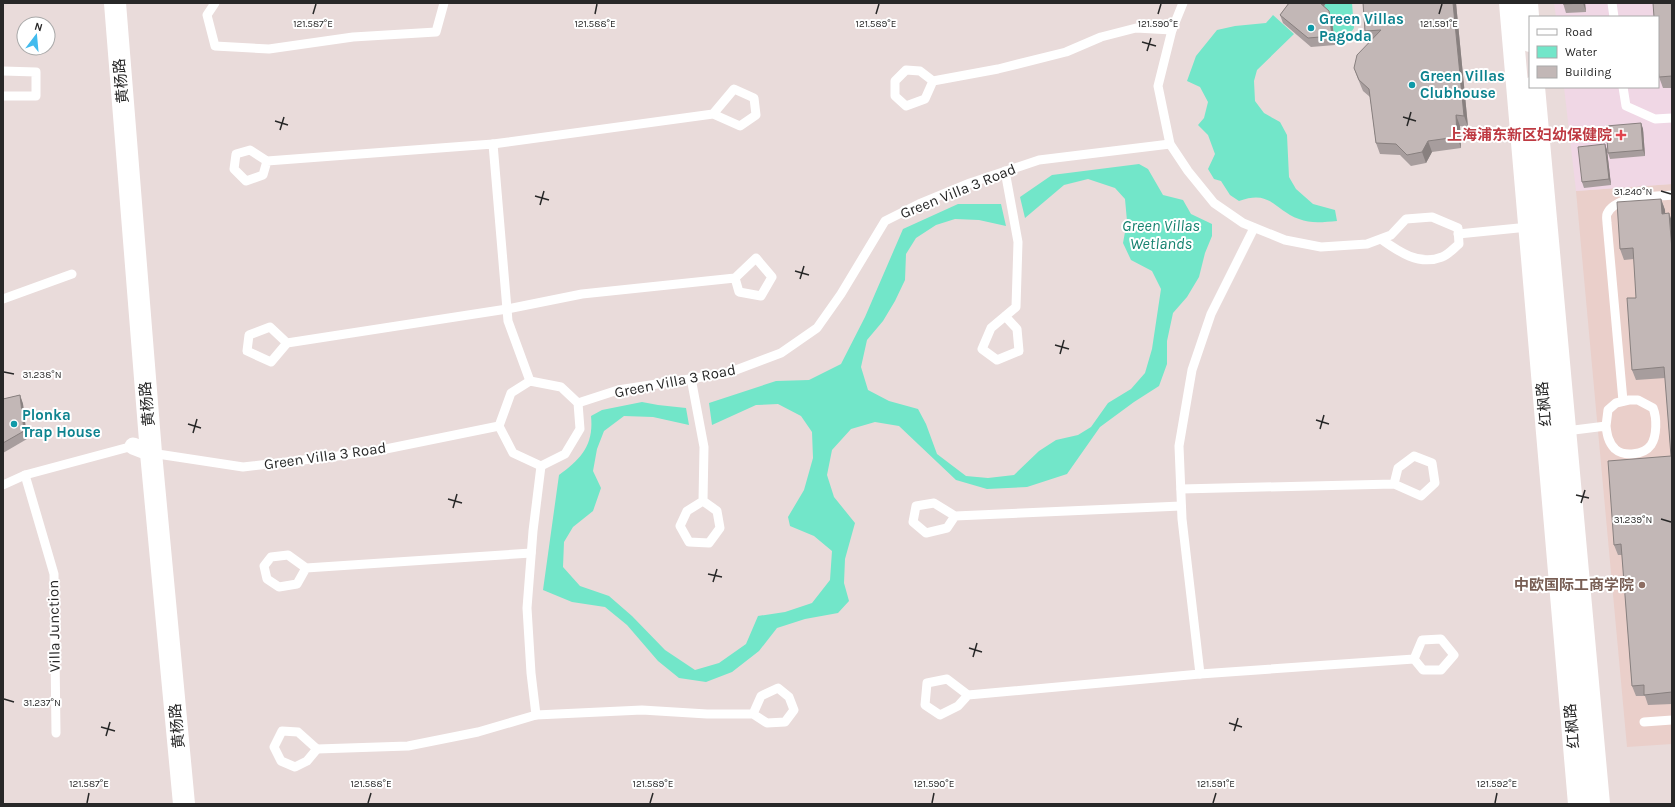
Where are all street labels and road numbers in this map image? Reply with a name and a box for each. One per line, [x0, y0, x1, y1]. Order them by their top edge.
street label: 黄杨路 [110, 58, 132, 104]
street label: Green Villa 3 Road [898, 160, 1018, 222]
street label: Green Villa 3 Road [613, 360, 737, 402]
street label: 黄杨路 [136, 381, 158, 427]
street label: 红枫路 [1533, 381, 1555, 427]
street label: Green Villa 3 Road [263, 439, 387, 473]
street label: Villa Junction [44, 580, 64, 672]
street label: 黄杨路 [166, 703, 188, 749]
street label: 红枫路 [1561, 703, 1583, 749]

